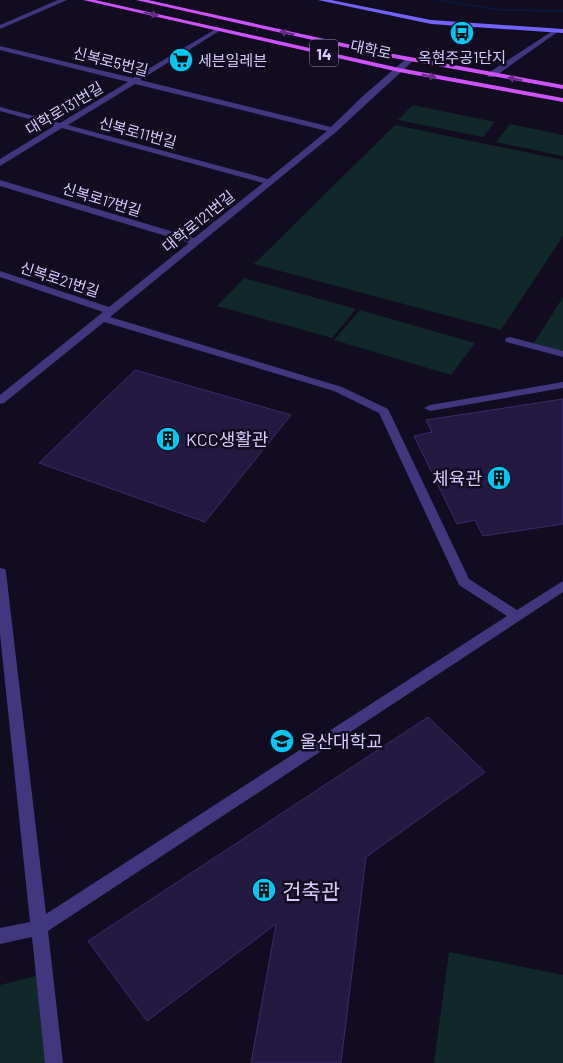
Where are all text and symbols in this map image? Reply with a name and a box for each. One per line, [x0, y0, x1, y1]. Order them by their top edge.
one-way arrow [143, 10, 158, 18]
bus stop icon: 옥현주공1단지 [449, 20, 475, 46]
one-way arrow [280, 29, 295, 37]
street label: 대학로 [349, 36, 393, 62]
road number: 14 [310, 40, 338, 66]
street label: 신복로5번길 [72, 43, 150, 79]
supermarket icon: 세븐일레븐 [168, 47, 194, 73]
place label: 옥현주공1단지 [418, 48, 506, 66]
place label: 세븐일레븐 [198, 51, 267, 69]
one-way arrow [422, 72, 438, 80]
one-way arrow [507, 74, 523, 82]
street label: 대학로131번길 [22, 78, 106, 138]
street label: 신복로11번길 [97, 113, 179, 151]
street label: 신복로17번길 [60, 178, 144, 220]
street label: 대학로121번길 [158, 187, 238, 255]
street label: 신복로21번길 [18, 258, 102, 300]
building icon: KCC생활관 [155, 426, 181, 452]
place label: KCC생활관 [186, 428, 269, 450]
building icon: 체육관 [486, 465, 512, 491]
place label: 체육관 [432, 467, 482, 489]
school or university icon: 울산대학교 [269, 728, 295, 754]
place label: 울산대학교 [300, 730, 383, 752]
building icon: 건축관 [251, 877, 277, 903]
place label: 건축관 [282, 878, 340, 903]

